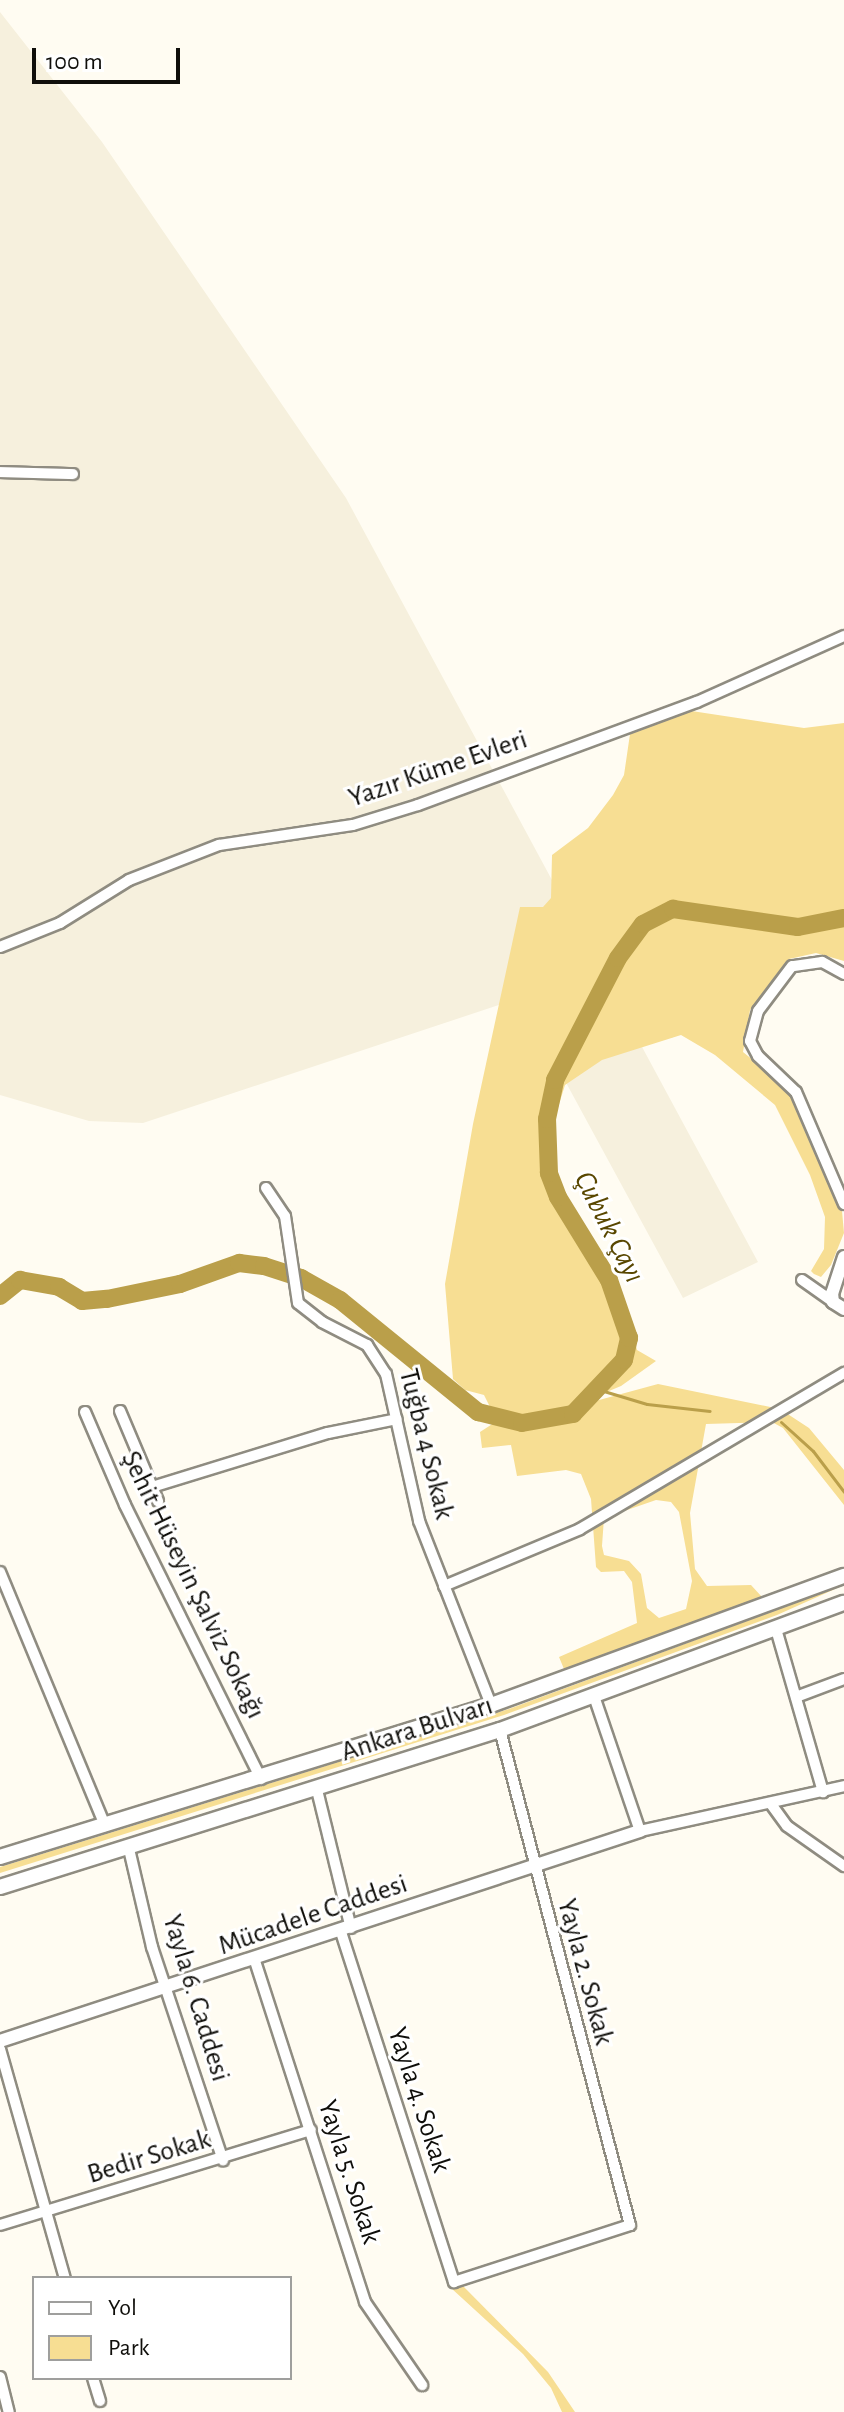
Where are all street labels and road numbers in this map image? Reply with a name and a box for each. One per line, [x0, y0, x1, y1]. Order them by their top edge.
street label: Yazır Küme Evleri [344, 723, 532, 815]
street label: Tuğba 4 Sokak [391, 1365, 461, 1523]
street label: Şehit Hüseyin Şalviz Sokağı [113, 1446, 273, 1724]
street label: Ankara Bulvarı [337, 1689, 497, 1769]
street label: Mücadele Caddesi [214, 1867, 412, 1963]
street label: Yayla 2. Sokak [549, 1895, 621, 2049]
street label: Yayla 6. Caddesi [155, 1911, 237, 2085]
street label: Yayla 4. Sokak [380, 2023, 458, 2177]
street label: Yayla 5. Sokak [310, 2096, 388, 2248]
street label: Bedir Sokak [83, 2122, 215, 2192]

